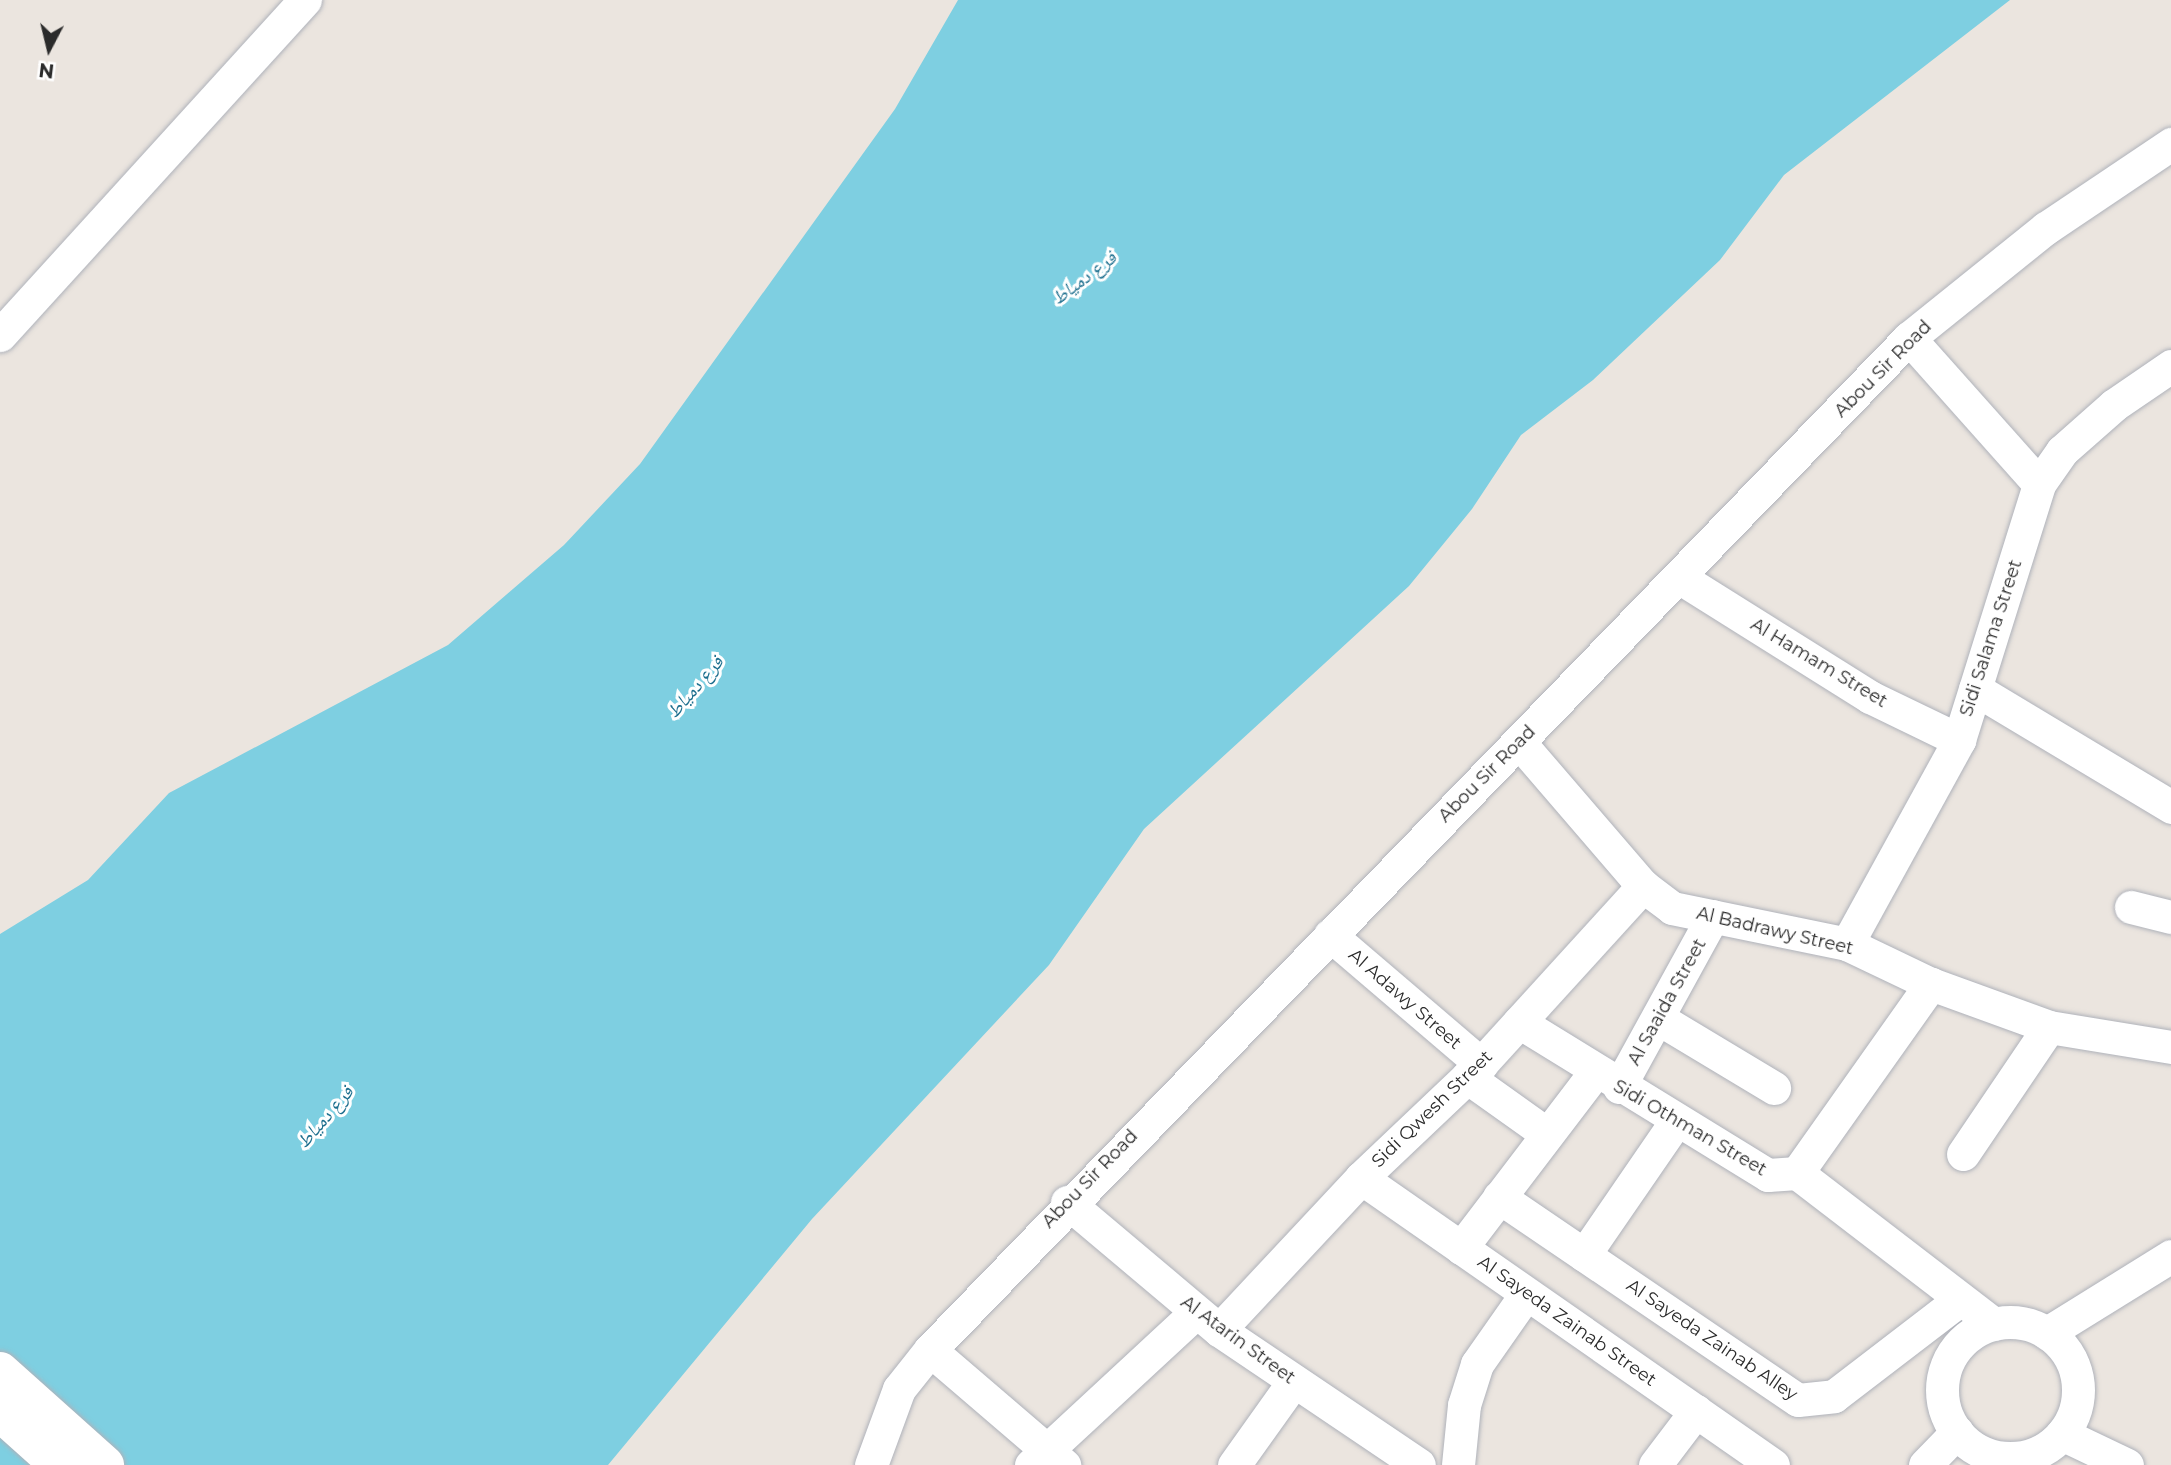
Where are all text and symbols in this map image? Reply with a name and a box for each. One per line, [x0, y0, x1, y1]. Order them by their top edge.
north arrow [14, 14, 84, 84]
text: N [37, 58, 55, 83]
water label: فرع دمياط [1047, 246, 1121, 310]
street label: Abou Sir Road [1830, 316, 1936, 422]
street label: Sidi Salama Street [1955, 557, 2027, 719]
street label: Al Hamam Street [1747, 614, 1891, 712]
water label: فرع دمياط [662, 651, 728, 723]
street label: Abou Sir Road [1434, 721, 1540, 827]
street label: Al Badrawy Street [1694, 902, 1856, 960]
street label: Al Saaida Street [1623, 935, 1711, 1069]
street label: Al Adawy Street [1344, 944, 1466, 1054]
street label: Sidi Qwesh Street [1367, 1046, 1497, 1172]
street label: Sidi Othman Street [1610, 1075, 1770, 1181]
water label: فرع دمياط [292, 1081, 358, 1153]
street label: Abou Sir Road [1038, 1125, 1142, 1233]
street label: Al Sayeda Zainab Street [1474, 1251, 1660, 1391]
street label: Al Sayeda Zainab Alley [1622, 1275, 1802, 1405]
street label: Al Atarin Street [1177, 1291, 1299, 1389]

